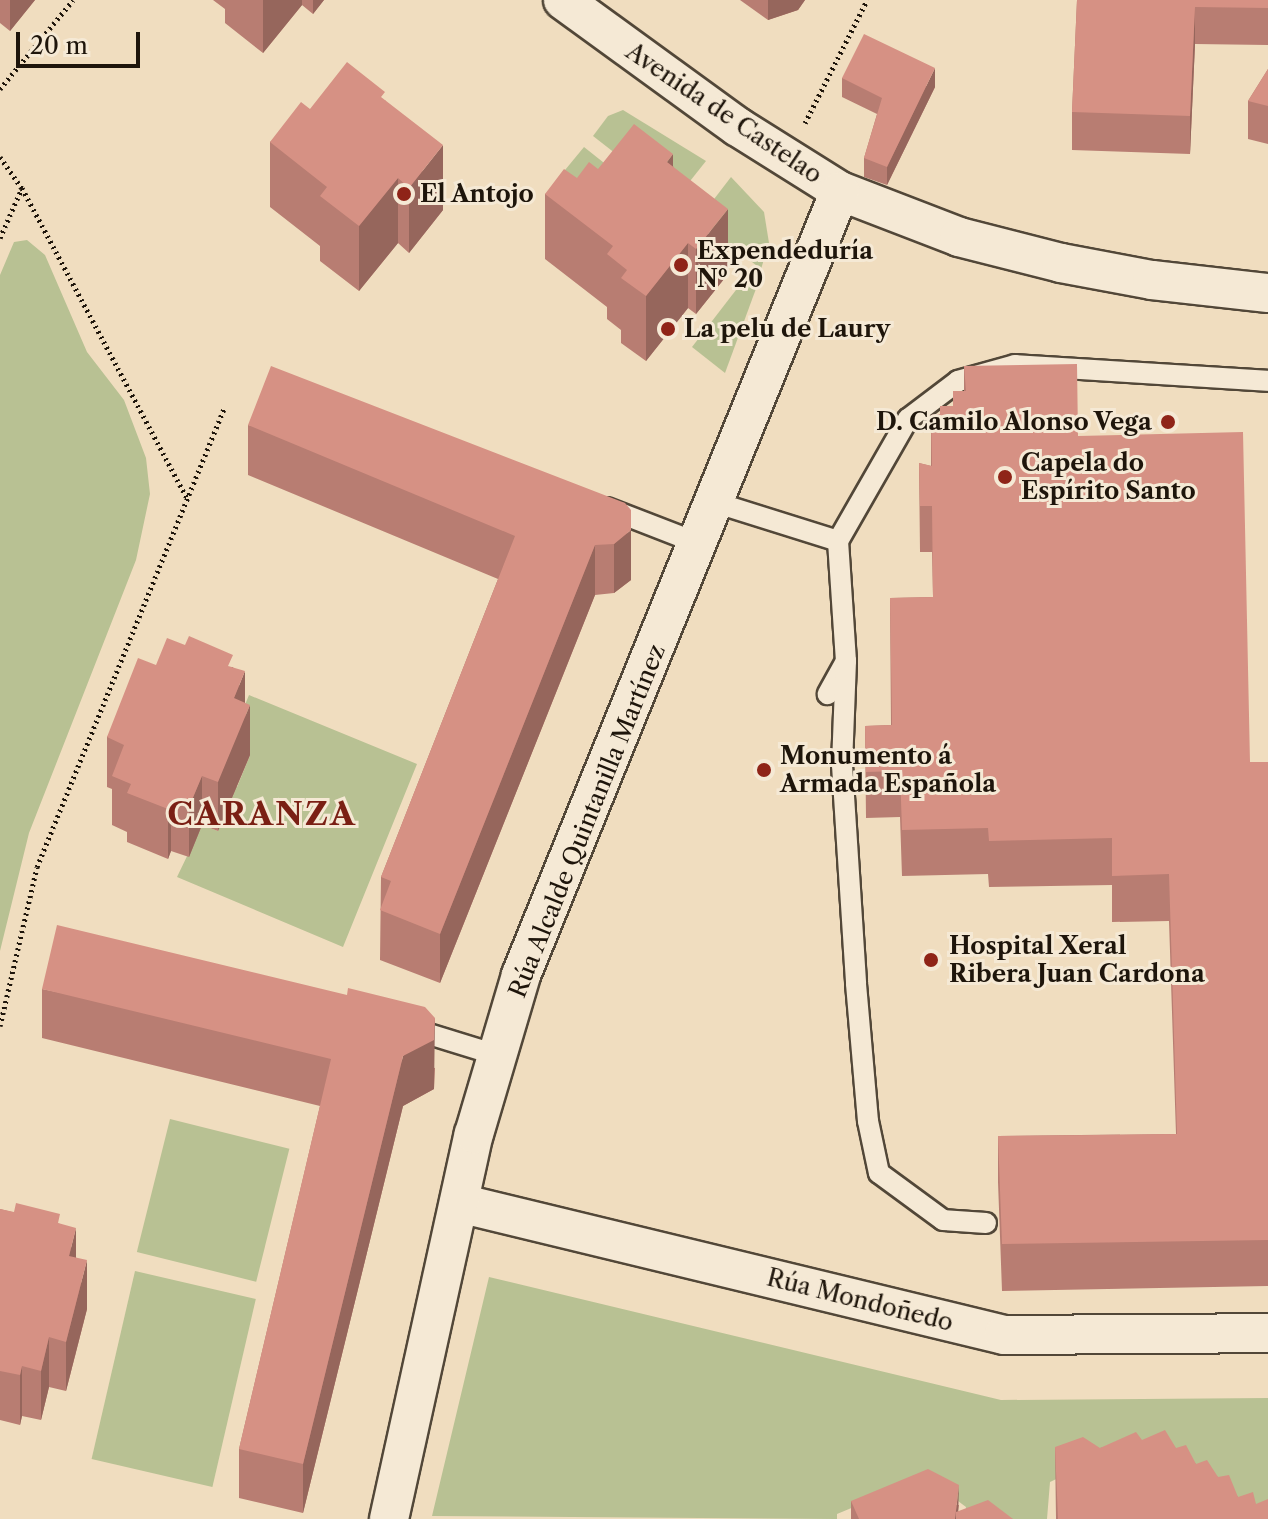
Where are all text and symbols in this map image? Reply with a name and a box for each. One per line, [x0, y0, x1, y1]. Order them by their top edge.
scale bar [20, 16, 144, 66]
text: 20 m [30, 31, 88, 60]
street label: Avenida de Castelao [620, 37, 828, 189]
place label: El Antojo [420, 180, 535, 208]
marker: El Antojo [395, 185, 413, 203]
place label: Expendeduría Nº 20 [697, 237, 873, 293]
marker: Expendeduría Nº 20 [672, 256, 690, 274]
place label: La pelu de Laury [684, 315, 890, 343]
marker: La pelu de Laury [659, 320, 677, 338]
place label: D. Camilo Alonso Vega [874, 408, 1152, 436]
marker: D. Camilo Alonso Vega [1159, 413, 1177, 431]
place label: Capela do Espírito Santo [1021, 449, 1196, 505]
marker: Capela do Espírito Santo [996, 468, 1014, 486]
street label: Rúa Alcalde Quintanilla Martínez [502, 639, 672, 1003]
place label: Monumento á Armada Española [780, 742, 997, 798]
marker: Monumento á Armada Española [755, 761, 773, 779]
district label: CARANZA [167, 795, 357, 833]
place label: Hospital Xeral Ribera Juan Cardona [949, 932, 1205, 988]
marker: Hospital Xeral Ribera Juan Cardona [920, 949, 942, 971]
street label: Rúa Mondoñedo [764, 1263, 956, 1337]

